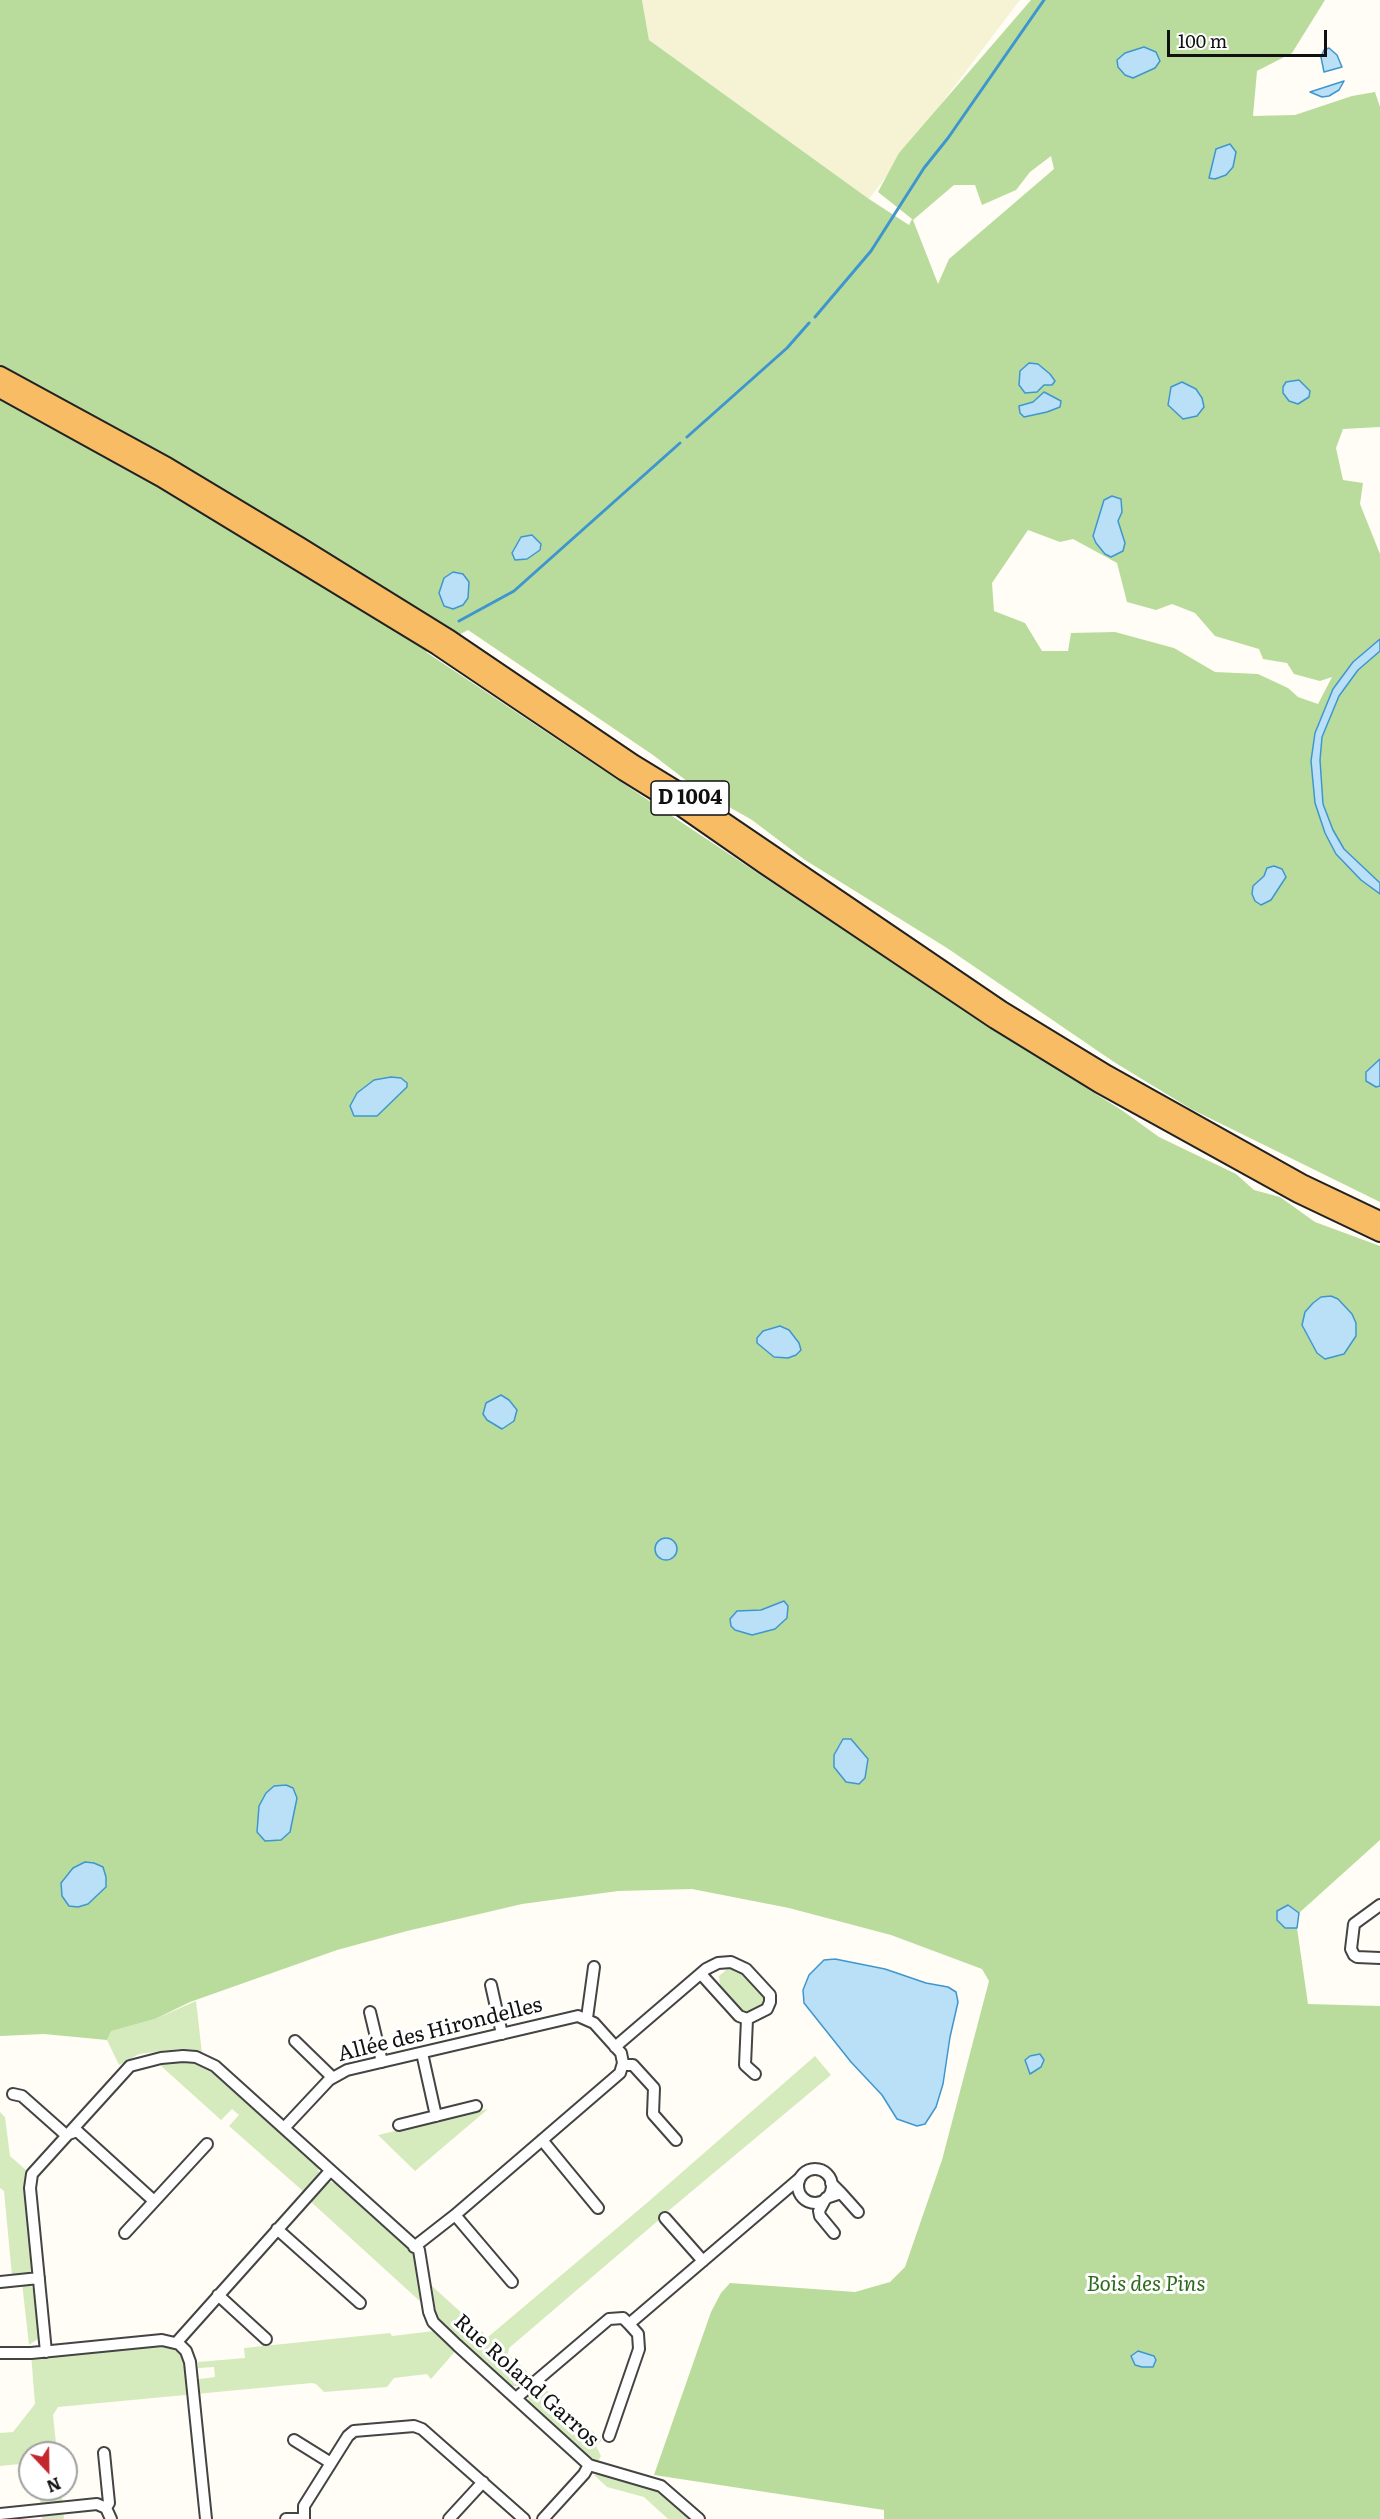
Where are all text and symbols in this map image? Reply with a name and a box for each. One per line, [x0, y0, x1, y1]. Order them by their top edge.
scale bar [1170, 18, 1330, 56]
text: 100 m [1178, 27, 1227, 54]
road number: D 1004 [651, 781, 729, 815]
street label: Allée des Hirondelles [335, 1992, 545, 2068]
park label: Bois des Pins [1086, 2272, 1206, 2298]
street label: Rue Roland Garros [448, 2309, 604, 2453]
north arrow [18, 2441, 78, 2501]
text: N [43, 2472, 65, 2499]

